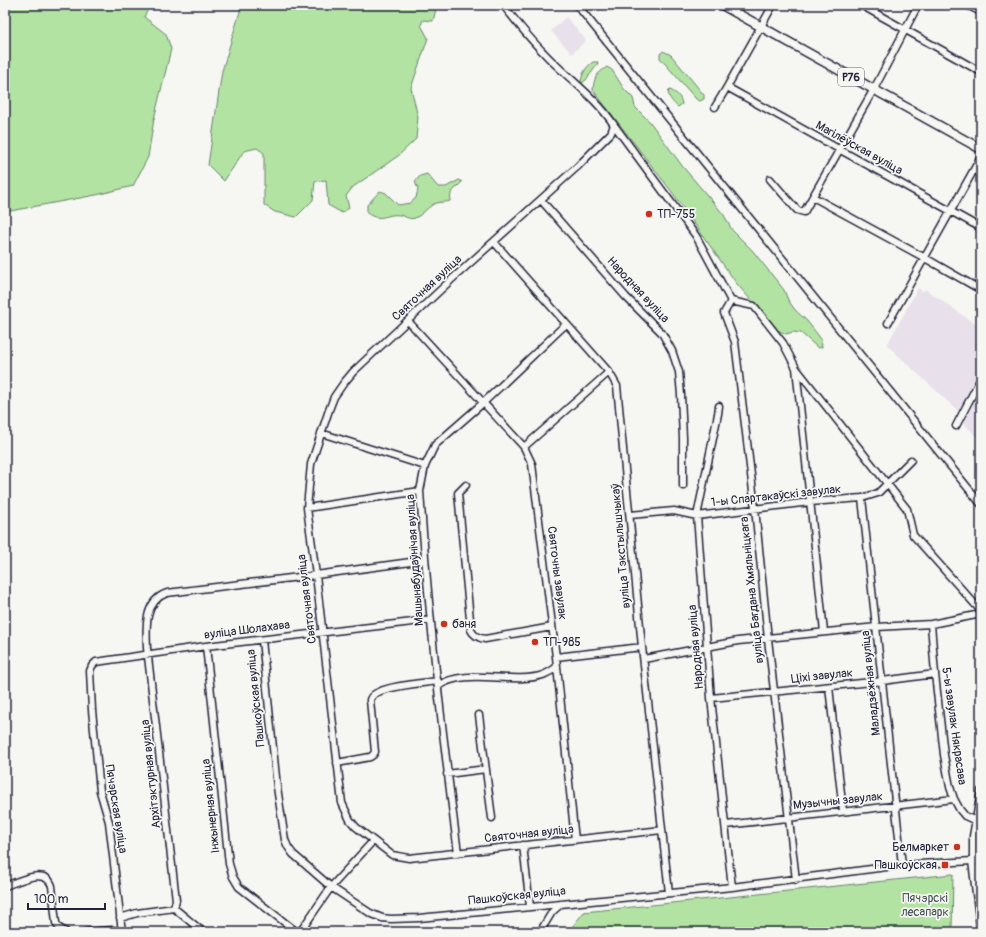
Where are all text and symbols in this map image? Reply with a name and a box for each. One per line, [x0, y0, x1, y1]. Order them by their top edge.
road number: Р76 [838, 68, 864, 86]
street label: Магілёўская вуліца [813, 118, 905, 178]
place label: ТП-755 [657, 207, 695, 222]
marker: ТП-755 [644, 209, 654, 219]
street label: Святочная вуліца [389, 252, 465, 324]
street label: Народная вуліца [604, 254, 673, 326]
street label: 1-ы Спартакаўскі завулак [710, 482, 842, 510]
street label: вуліца Тэкстыльшчыкаў [608, 483, 634, 609]
street label: Машынабудаўнічая вуліца [403, 493, 427, 626]
street label: вуліца Багдана Хмяльніцкага [737, 515, 767, 664]
street label: Святочны завулак [544, 525, 570, 621]
street label: Святочная вуліца [294, 553, 320, 645]
street label: Народная вуліца [685, 604, 707, 690]
street label: вуліца Шолахава [203, 617, 291, 643]
place label: баня [452, 617, 476, 632]
marker: баня [439, 619, 449, 629]
street label: Маладзёжная вуліца [858, 629, 884, 736]
place label: ТП-985 [543, 635, 581, 650]
marker: ТП-985 [530, 637, 540, 647]
street label: Пашкоўская вуліца [243, 648, 269, 747]
street label: Ціхі завулак [790, 665, 854, 687]
street label: 5-ы завулак Някрасава [938, 666, 970, 786]
street label: Архітэктурная вуліца [138, 718, 164, 829]
street label: Інжынерная вуліца [199, 758, 223, 854]
street label: Пячэрская вуліца [102, 764, 130, 855]
street label: Музычны завулак [792, 789, 884, 813]
street label: Святочная вуліца [484, 822, 575, 846]
place label: Белмаркет [892, 840, 949, 855]
marker: Белмаркет [952, 842, 962, 852]
place label: Пашкоўская [874, 858, 937, 873]
marker: Пашкоўская [940, 860, 950, 870]
street label: Пашкоўская вуліца [468, 883, 567, 909]
scale bar [28, 885, 105, 911]
park label: Пячэрскі лесапарк [901, 891, 949, 920]
text: 100 m [34, 892, 69, 907]

